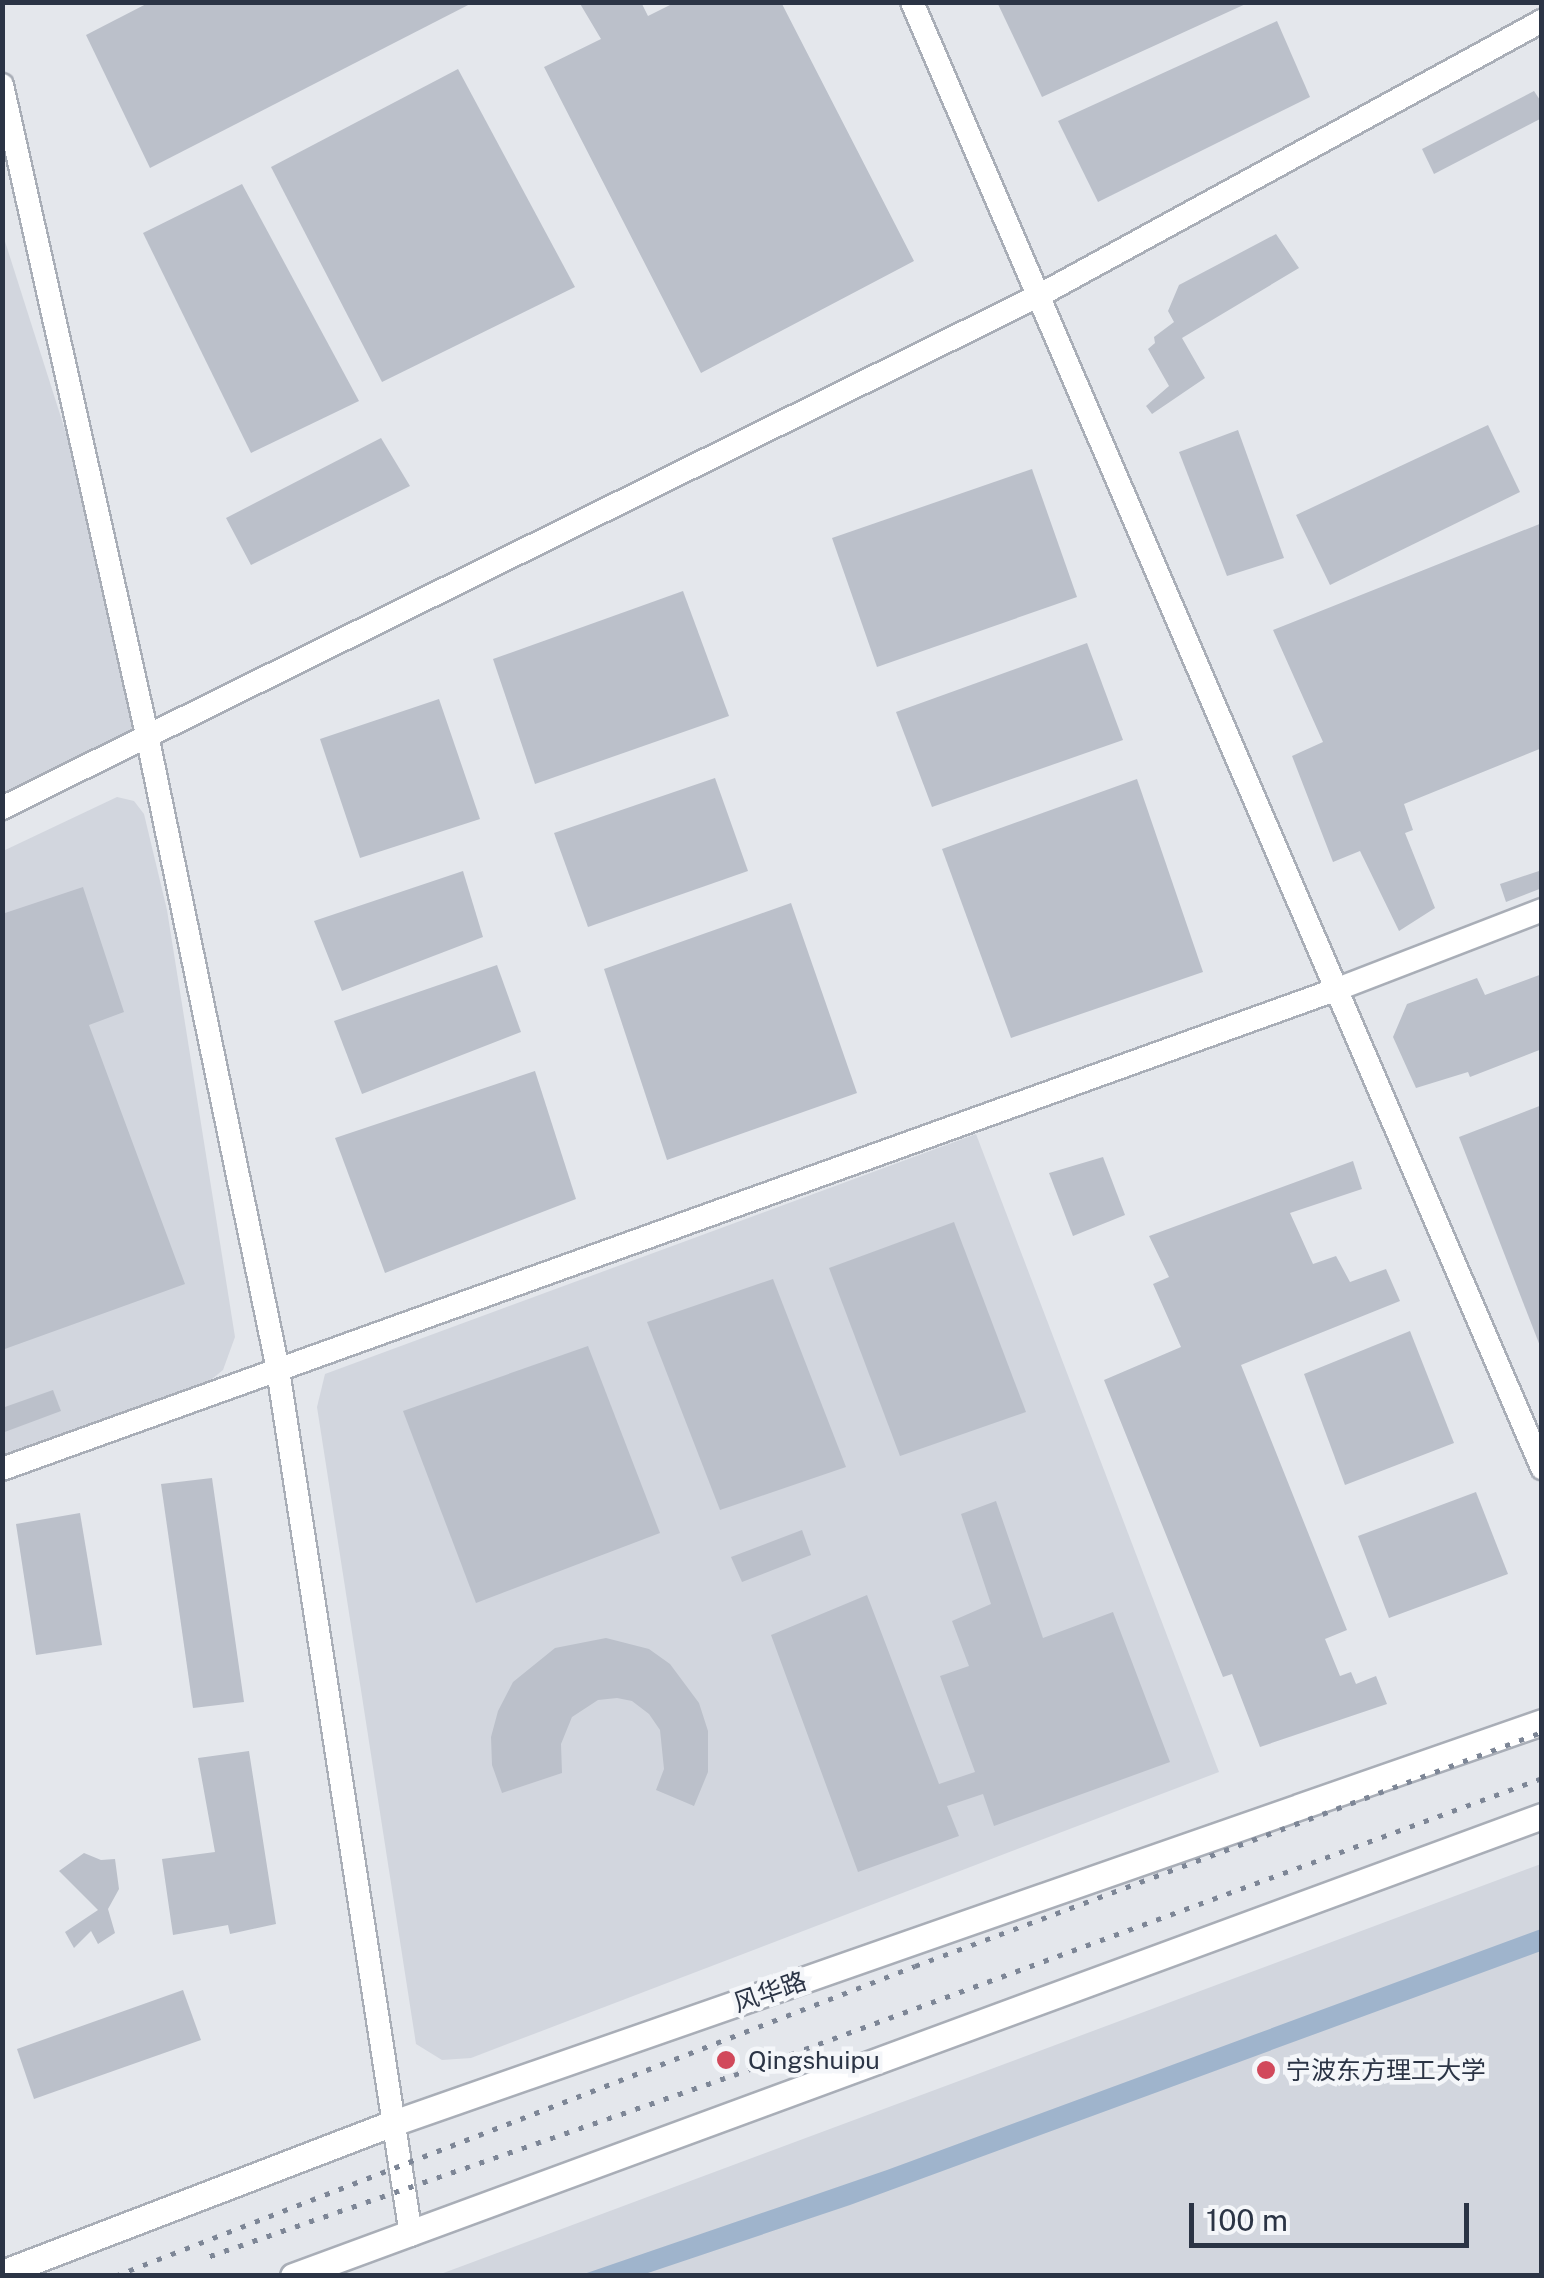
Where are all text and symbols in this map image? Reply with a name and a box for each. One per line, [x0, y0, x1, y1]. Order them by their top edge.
street label: 风华路 [730, 1966, 810, 2018]
place label: Qingshuipu [748, 2045, 880, 2075]
marker: Qingshuipu [713, 2047, 739, 2073]
place label: 宁波东方理工大学 [1286, 2055, 1486, 2085]
marker: 宁波东方理工大学 [1255, 2059, 1277, 2081]
scale bar [1194, 2183, 1474, 2245]
text: 100 m [1206, 2202, 1288, 2238]

